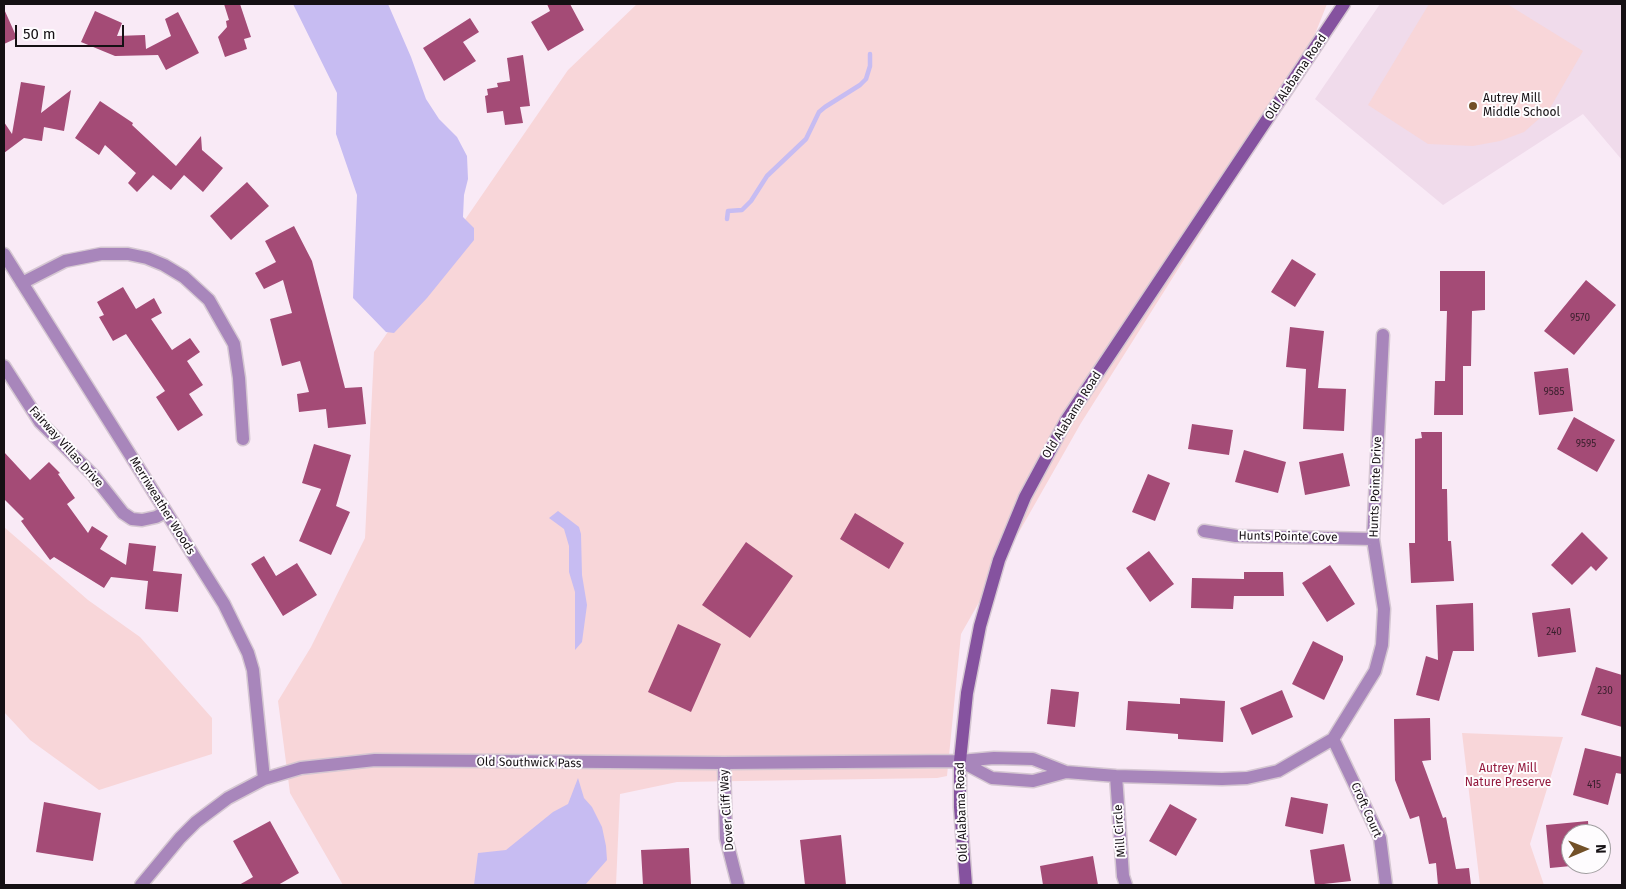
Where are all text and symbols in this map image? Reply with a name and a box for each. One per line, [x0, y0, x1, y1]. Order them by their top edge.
scale bar [18, 15, 126, 47]
text: 50 m [23, 25, 56, 43]
street label: Old Alabama Road [1262, 31, 1330, 123]
place label: Autrey Mill Middle School [1483, 92, 1560, 120]
marker: Autrey Mill Middle School [1467, 100, 1479, 112]
house number: 9570 [1570, 312, 1590, 324]
street label: Old Alabama Road [1039, 369, 1105, 461]
house number: 9585 [1544, 386, 1564, 398]
street label: Fairway Villas Drive [26, 404, 106, 490]
street label: Hunts Pointe Drive [1367, 436, 1385, 538]
house number: 9595 [1576, 438, 1596, 450]
street label: Merriweather Woods [126, 455, 198, 557]
street label: Hunts Pointe Cove [1238, 529, 1338, 545]
house number: 240 [1546, 626, 1562, 638]
house number: 230 [1597, 685, 1613, 697]
street label: Old Southwick Pass [476, 755, 582, 771]
street label: Old Alabama Road [953, 762, 971, 862]
park label: Autrey Mill Nature Preserve [1465, 762, 1551, 790]
street label: Dover Cliff Way [717, 769, 737, 851]
house number: 415 [1587, 779, 1601, 791]
street label: Croft Court [1347, 780, 1385, 840]
street label: Mill Circle [1111, 804, 1129, 858]
north arrow [1561, 824, 1611, 874]
text: N [1592, 844, 1609, 854]

